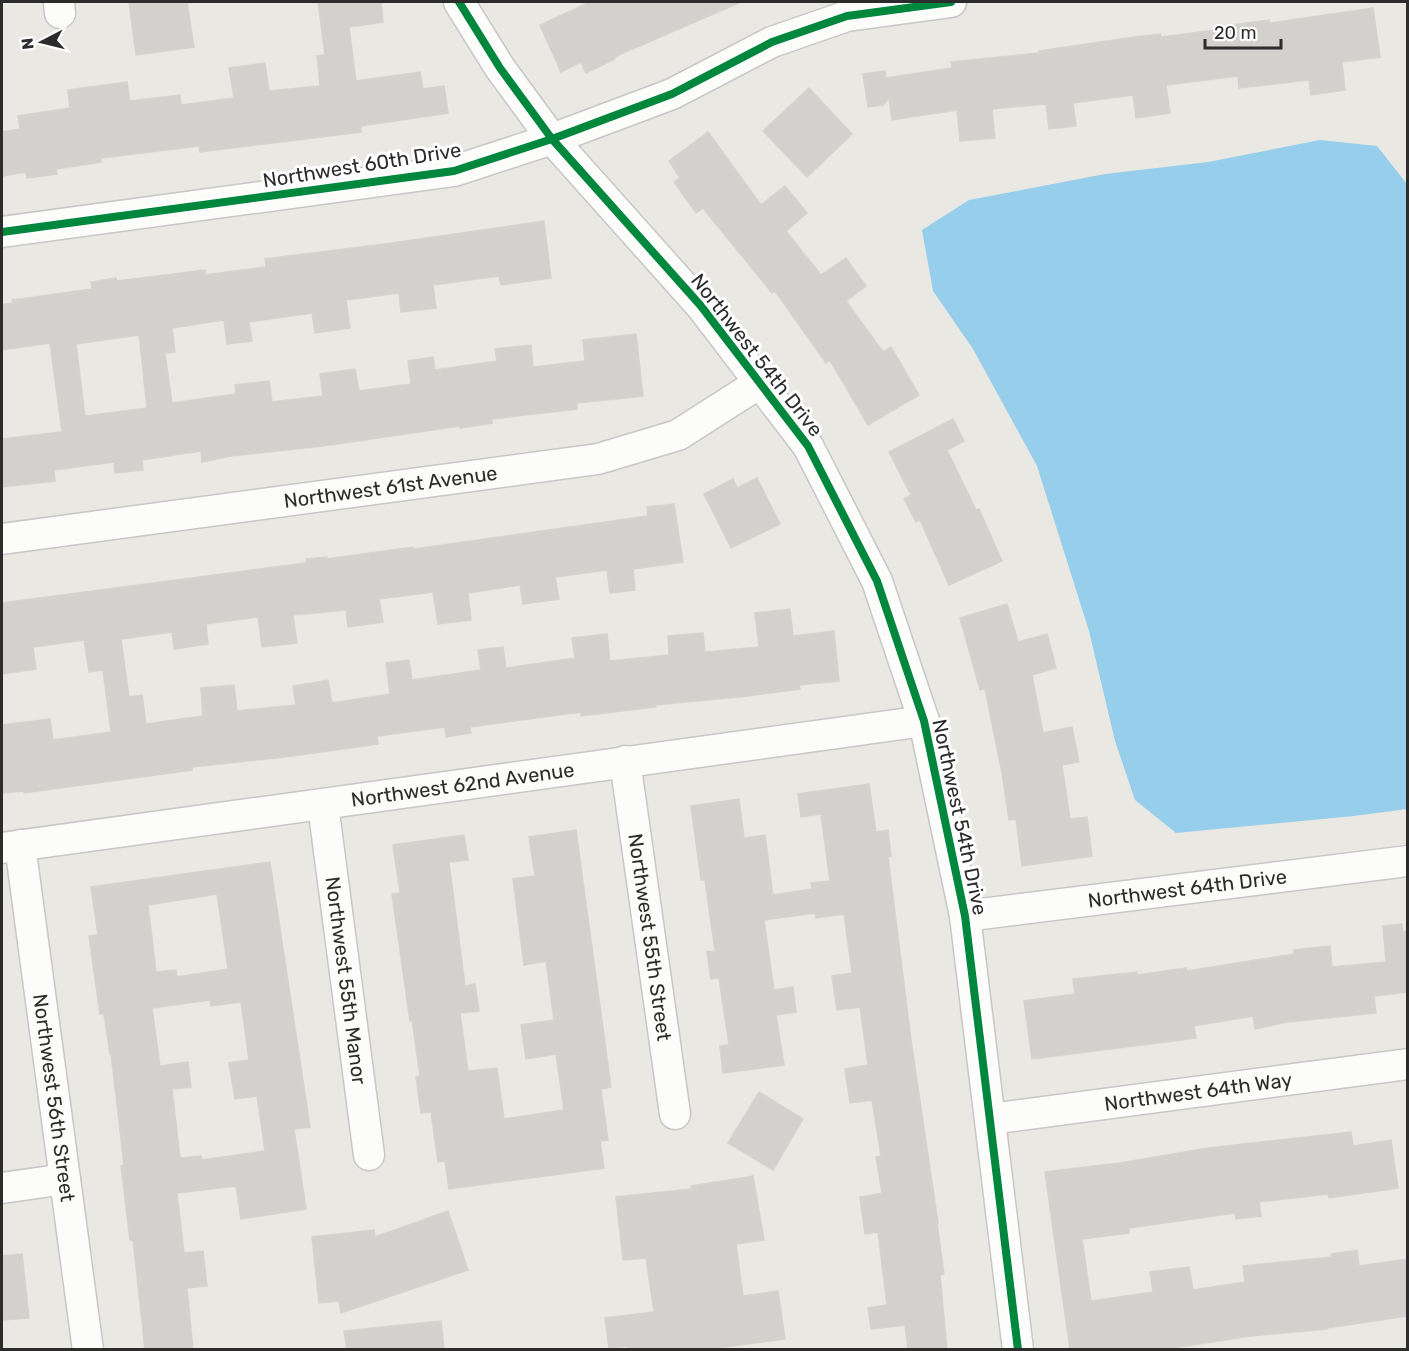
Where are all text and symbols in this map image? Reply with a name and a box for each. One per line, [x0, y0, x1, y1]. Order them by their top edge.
north arrow [12, 12, 72, 72]
scale bar [1205, 12, 1282, 50]
text: 20 m [1214, 22, 1256, 44]
text: N [17, 37, 38, 51]
street label: Northwest 60th Drive [261, 137, 463, 193]
street label: Northwest 54th Drive [686, 269, 828, 441]
street label: Northwest 61st Avenue [282, 461, 499, 513]
street label: Northwest 54th Drive [927, 717, 993, 917]
street label: Northwest 62nd Avenue [350, 757, 576, 812]
street label: Northwest 55th Street [623, 832, 677, 1043]
street label: Northwest 64th Drive [1086, 864, 1288, 913]
street label: Northwest 55th Manor [321, 875, 372, 1086]
street label: Northwest 56th Street [28, 992, 80, 1203]
street label: Northwest 64th Way [1103, 1067, 1294, 1116]

